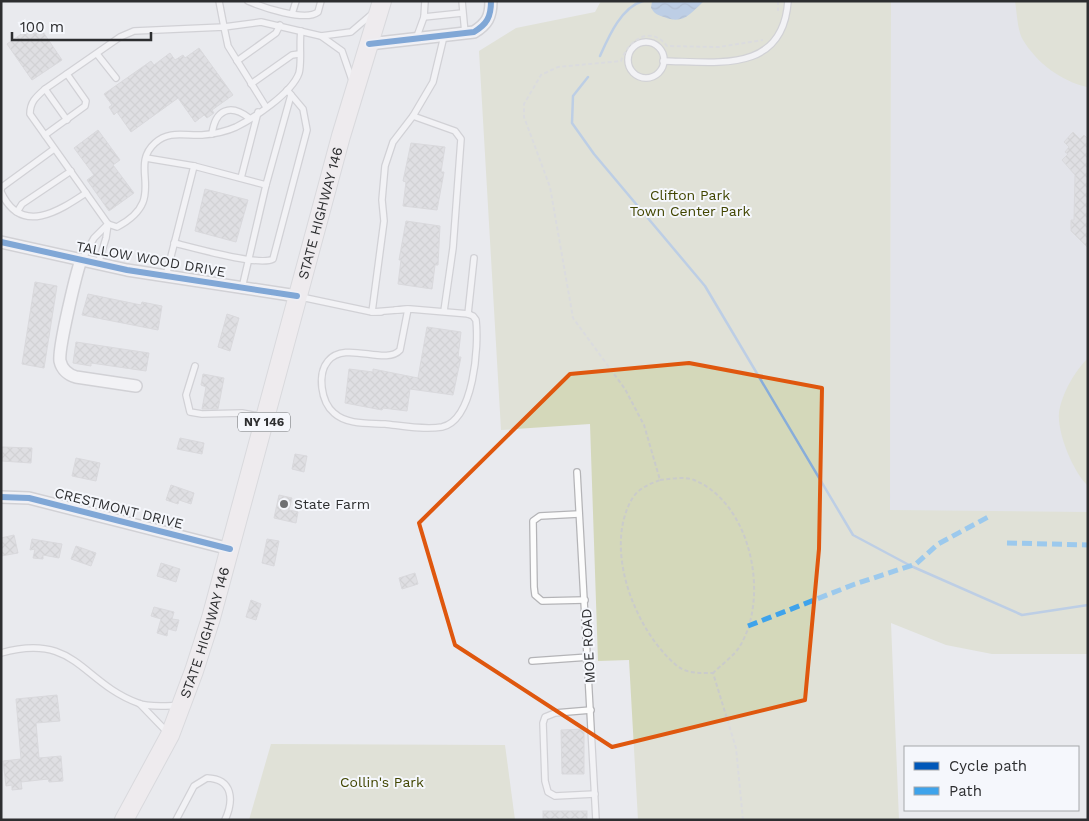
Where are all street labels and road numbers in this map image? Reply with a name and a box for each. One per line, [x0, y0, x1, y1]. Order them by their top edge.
street label: STATE HIGHWAY 146 [295, 145, 346, 281]
street label: TALLOW WOOD DRIVE [75, 238, 227, 280]
road number: NY 146 [238, 412, 290, 432]
street label: CRESTMONT DRIVE [53, 484, 185, 532]
street label: STATE HIGHWAY 146 [177, 565, 232, 700]
street label: MOE ROAD [578, 608, 598, 684]

